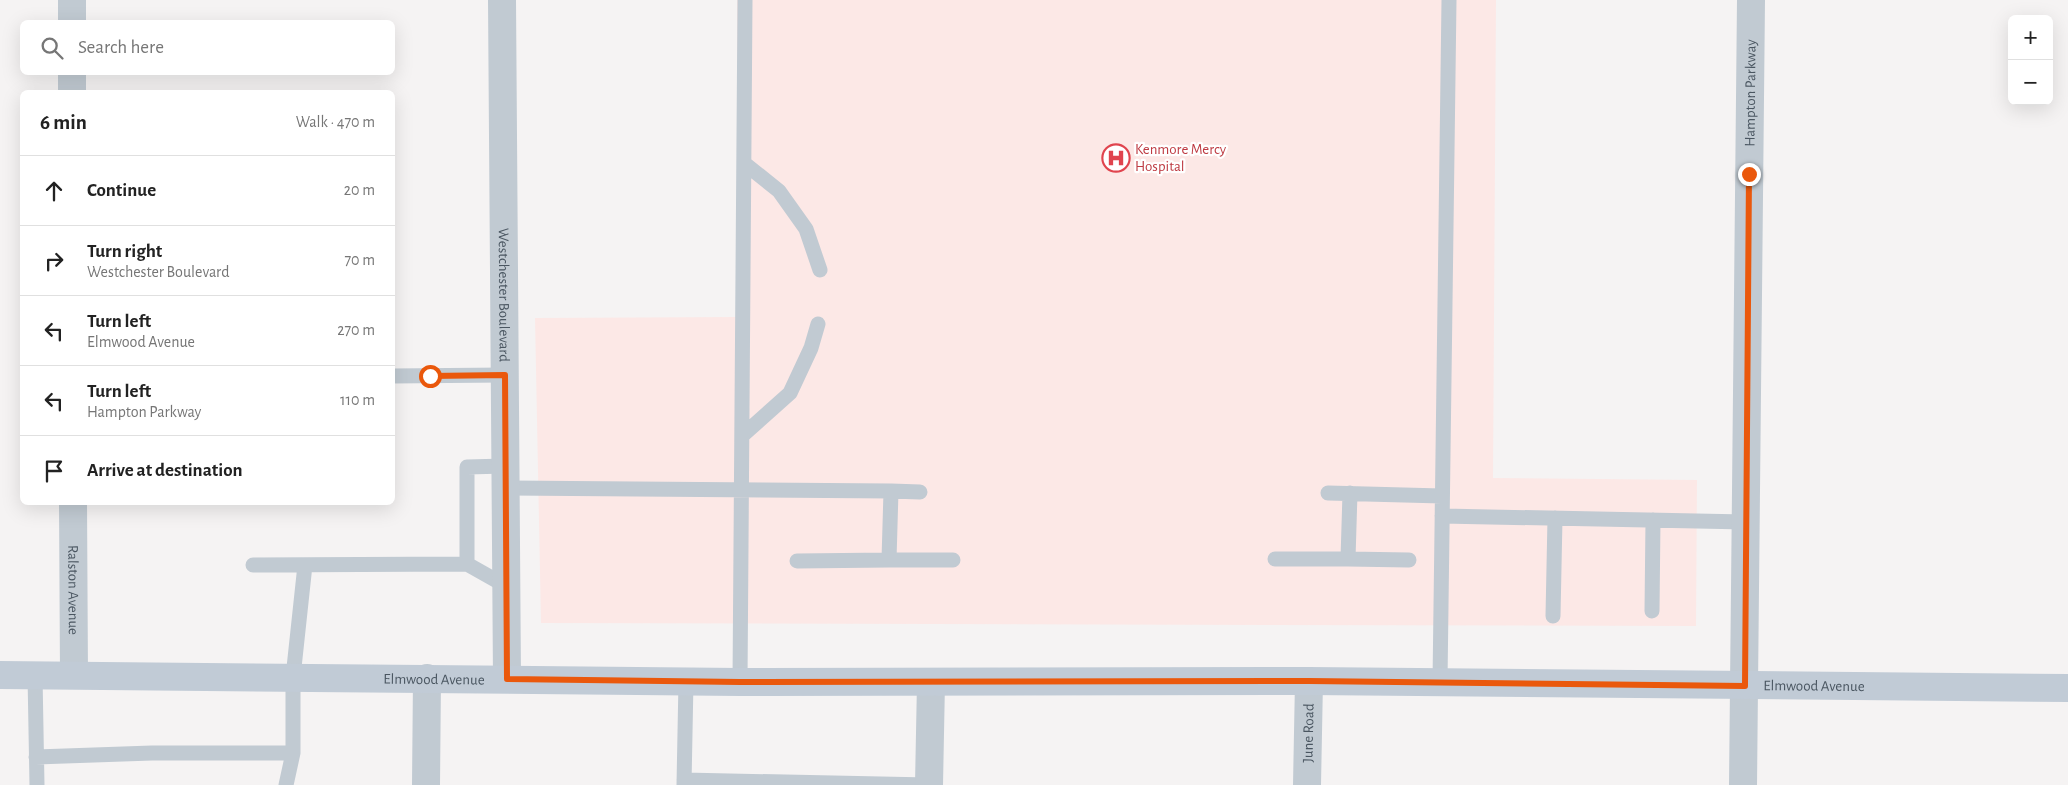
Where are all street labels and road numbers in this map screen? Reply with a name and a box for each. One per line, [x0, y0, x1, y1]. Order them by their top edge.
street label: Hampton Parkway [1743, 39, 1759, 147]
street label: Westchester Boulevard [496, 228, 512, 362]
street label: Ralston Avenue [65, 545, 81, 635]
street label: Elmwood Avenue [383, 672, 485, 688]
street label: Elmwood Avenue [1763, 678, 1865, 694]
street label: June Road [1300, 703, 1317, 763]

